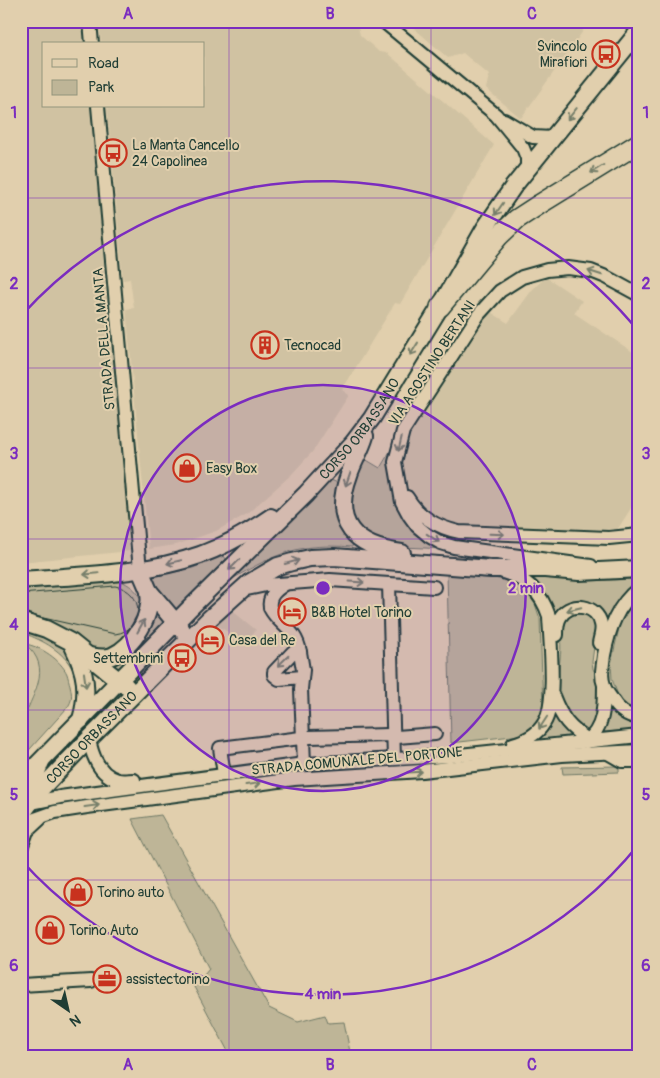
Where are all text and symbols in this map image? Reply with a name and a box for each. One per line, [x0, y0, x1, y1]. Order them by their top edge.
text: A [123, 4, 134, 24]
text: B [325, 4, 335, 24]
text: C [527, 4, 537, 24]
place label: Svincolo Mirafiori [537, 38, 588, 71]
bus stop icon: Svincolo Mirafiori [591, 39, 621, 69]
legend [42, 42, 205, 108]
text: Road [88, 54, 119, 73]
text: Park [88, 78, 115, 97]
text: 1 [11, 103, 17, 123]
text: 1 [643, 103, 649, 123]
one-way arrow [566, 107, 577, 120]
place label: La Manta Cancello 24 Capolinea [132, 137, 240, 170]
bus stop icon: La Manta Cancello 24 Capolinea [98, 138, 128, 168]
one-way arrow [591, 164, 605, 174]
one-way arrow [494, 202, 504, 216]
street label: STRADA DELLA MANTA [89, 267, 119, 411]
one-way arrow [588, 268, 604, 278]
text: 2 [10, 274, 19, 294]
text: 2 [642, 274, 651, 294]
street label: VIA AGOSTINO BERTANI [385, 297, 479, 429]
building icon: Tecnocad [250, 330, 280, 360]
place label: Tecnocad [284, 337, 341, 354]
one-way arrow [409, 341, 419, 355]
street label: CORSO ORBASSANO [315, 375, 403, 483]
one-way arrow [395, 435, 404, 451]
text: 3 [10, 444, 19, 464]
text: 3 [642, 444, 651, 464]
shop icon: Easy Box [172, 453, 202, 483]
place label: Easy Box [206, 460, 257, 477]
one-way arrow [342, 471, 352, 487]
one-way arrow [489, 529, 505, 538]
one-way arrow [426, 533, 440, 543]
one-way arrow [284, 557, 300, 566]
one-way arrow [166, 558, 182, 567]
one-way arrow [229, 558, 241, 570]
one-way arrow [84, 569, 100, 579]
one-way arrow [349, 577, 365, 586]
centre of rings [314, 579, 332, 597]
text: 2 min [508, 579, 544, 598]
hotel icon: B&B Hotel Torino [277, 597, 307, 627]
place label: B&B Hotel Torino [311, 604, 412, 621]
one-way arrow [566, 605, 582, 614]
text: 4 [9, 615, 19, 635]
text: 4 [641, 615, 651, 635]
one-way arrow [137, 619, 147, 633]
hotel icon: Casa del Re [195, 625, 225, 655]
place label: Casa del Re [229, 632, 295, 649]
bus stop icon: Settembrini [167, 643, 197, 673]
place label: Settembrini [93, 650, 164, 667]
one-way arrow [277, 655, 290, 667]
one-way arrow [80, 671, 90, 687]
street label: CORSO ORBASSANO [42, 687, 141, 787]
one-way arrow [538, 716, 549, 730]
street label: STRADA COMUNALE DEL PORTONE [251, 743, 463, 779]
one-way arrow [407, 767, 423, 776]
one-way arrow [245, 779, 261, 789]
text: 5 [10, 785, 19, 805]
text: 5 [642, 785, 651, 805]
one-way arrow [84, 801, 100, 811]
shop icon: Torino auto [63, 877, 93, 907]
place label: Torino auto [97, 884, 165, 901]
shop icon: Torino Auto [35, 915, 65, 945]
place label: Torino Auto [69, 922, 139, 939]
text: 6 [9, 956, 19, 976]
text: 6 [641, 956, 651, 976]
office icon: assistectorino [92, 964, 122, 994]
place label: assistectorino [126, 971, 210, 988]
text: 4 min [305, 985, 342, 1004]
north arrow [42, 986, 92, 1036]
text: N [66, 1011, 84, 1030]
text: A [123, 1055, 134, 1075]
text: B [325, 1055, 335, 1075]
text: C [527, 1055, 537, 1075]

